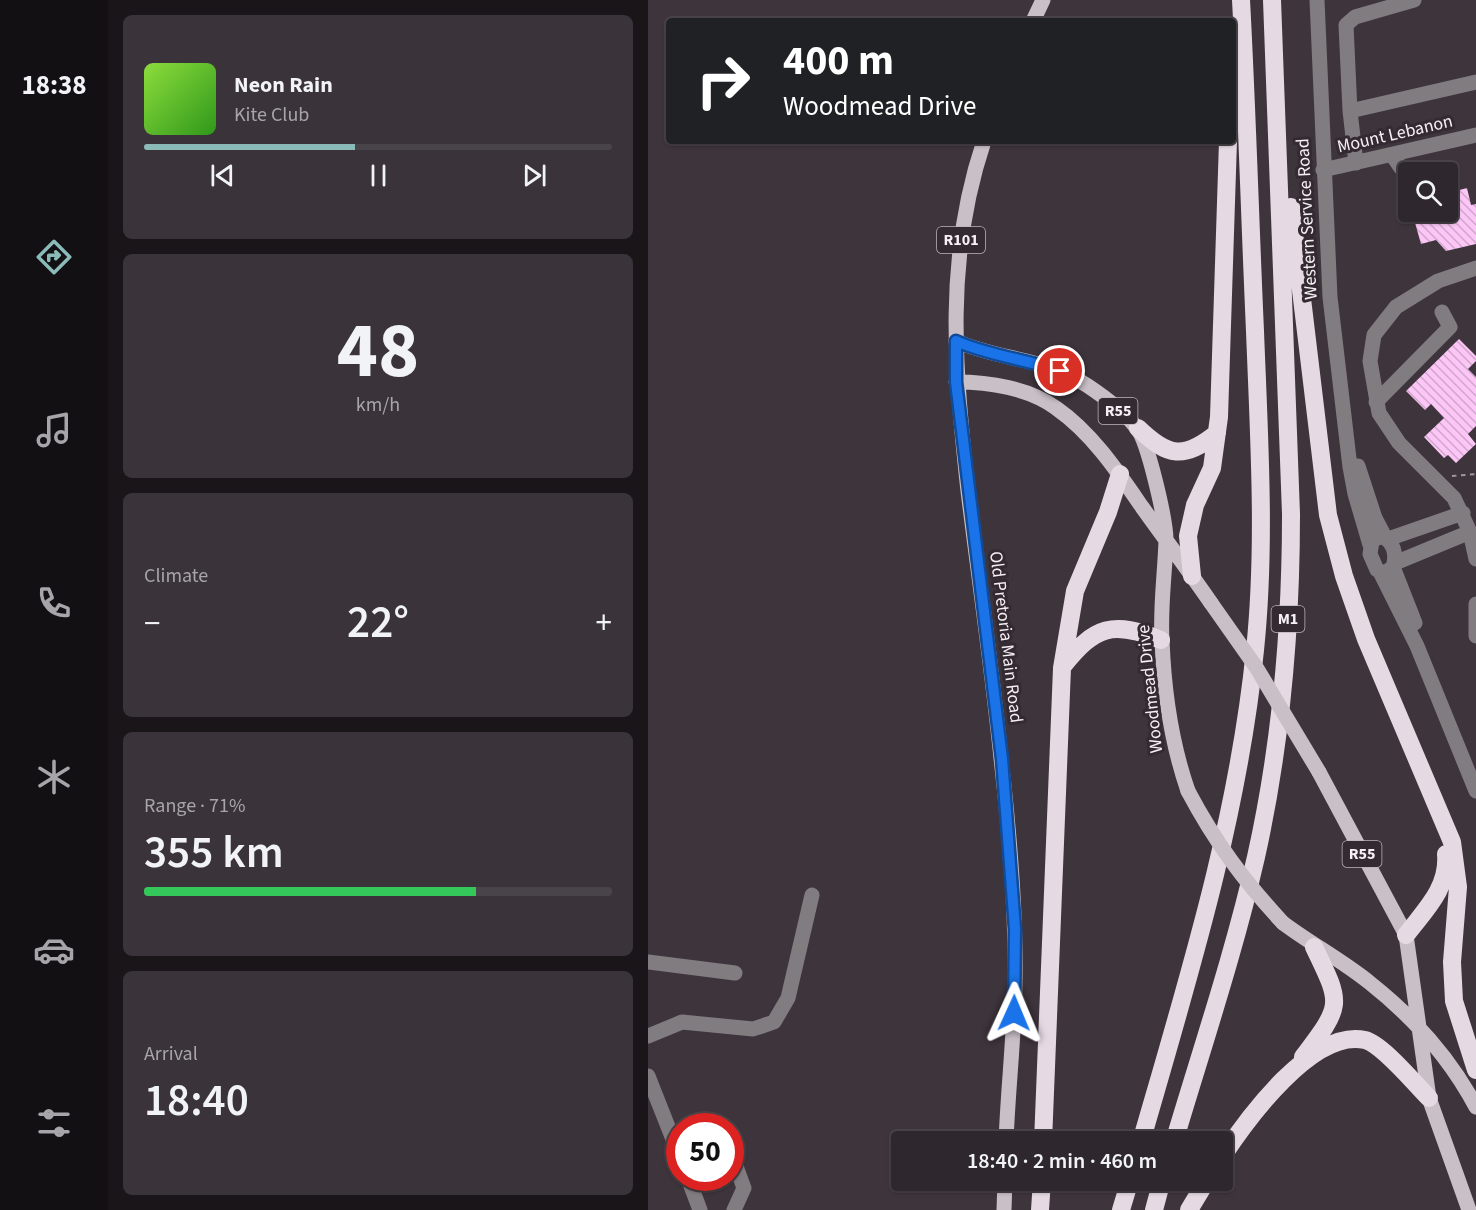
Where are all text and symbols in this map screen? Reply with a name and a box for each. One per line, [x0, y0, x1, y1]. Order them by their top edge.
text: 400 m [783, 31, 894, 91]
icon: right [684, 42, 762, 120]
text: 18:38 [21, 66, 87, 105]
text: Neon Rain [234, 69, 333, 101]
text: Woodmead Drive [783, 87, 976, 126]
text: Kite Club [234, 101, 309, 129]
street label: Mount Lebanon [1335, 109, 1455, 159]
street label: Western Service Road [1290, 138, 1324, 300]
icon: previous [206, 159, 239, 192]
icon: pause [362, 159, 395, 192]
icon: next [518, 159, 551, 192]
map controls [1398, 162, 1458, 222]
button: search [1398, 162, 1458, 222]
road number: R101 [937, 227, 985, 253]
icon: directions [33, 236, 75, 278]
text: 48 [337, 296, 419, 407]
pin [1034, 345, 1085, 396]
icon: arrive [1043, 354, 1076, 387]
text: km/h [356, 391, 400, 419]
road number: R55 [1098, 398, 1138, 424]
icon: music [33, 409, 75, 451]
street label: Old Pretoria Main Road [983, 550, 1029, 724]
text: Climate [144, 562, 208, 590]
icon: phone [33, 582, 75, 624]
text: 22° [347, 591, 409, 655]
text: − [144, 600, 160, 647]
text: + [596, 600, 612, 647]
road number: M1 [1272, 606, 1304, 632]
street label: Woodmead Drive [1131, 624, 1169, 754]
icon: climate [33, 756, 75, 798]
text: Range · 71% [144, 792, 245, 820]
text: 355 km [144, 821, 284, 885]
road number: R55 [1342, 841, 1382, 867]
icon: car [33, 929, 75, 971]
position arrow [982, 981, 1046, 1045]
text: Arrival [144, 1040, 198, 1068]
text: 18:40 [144, 1069, 249, 1133]
icon: filters [33, 1102, 75, 1144]
speed limit sign: 50 [666, 1113, 744, 1191]
text: 18:40 · 2 min · 460 m [967, 1145, 1157, 1177]

